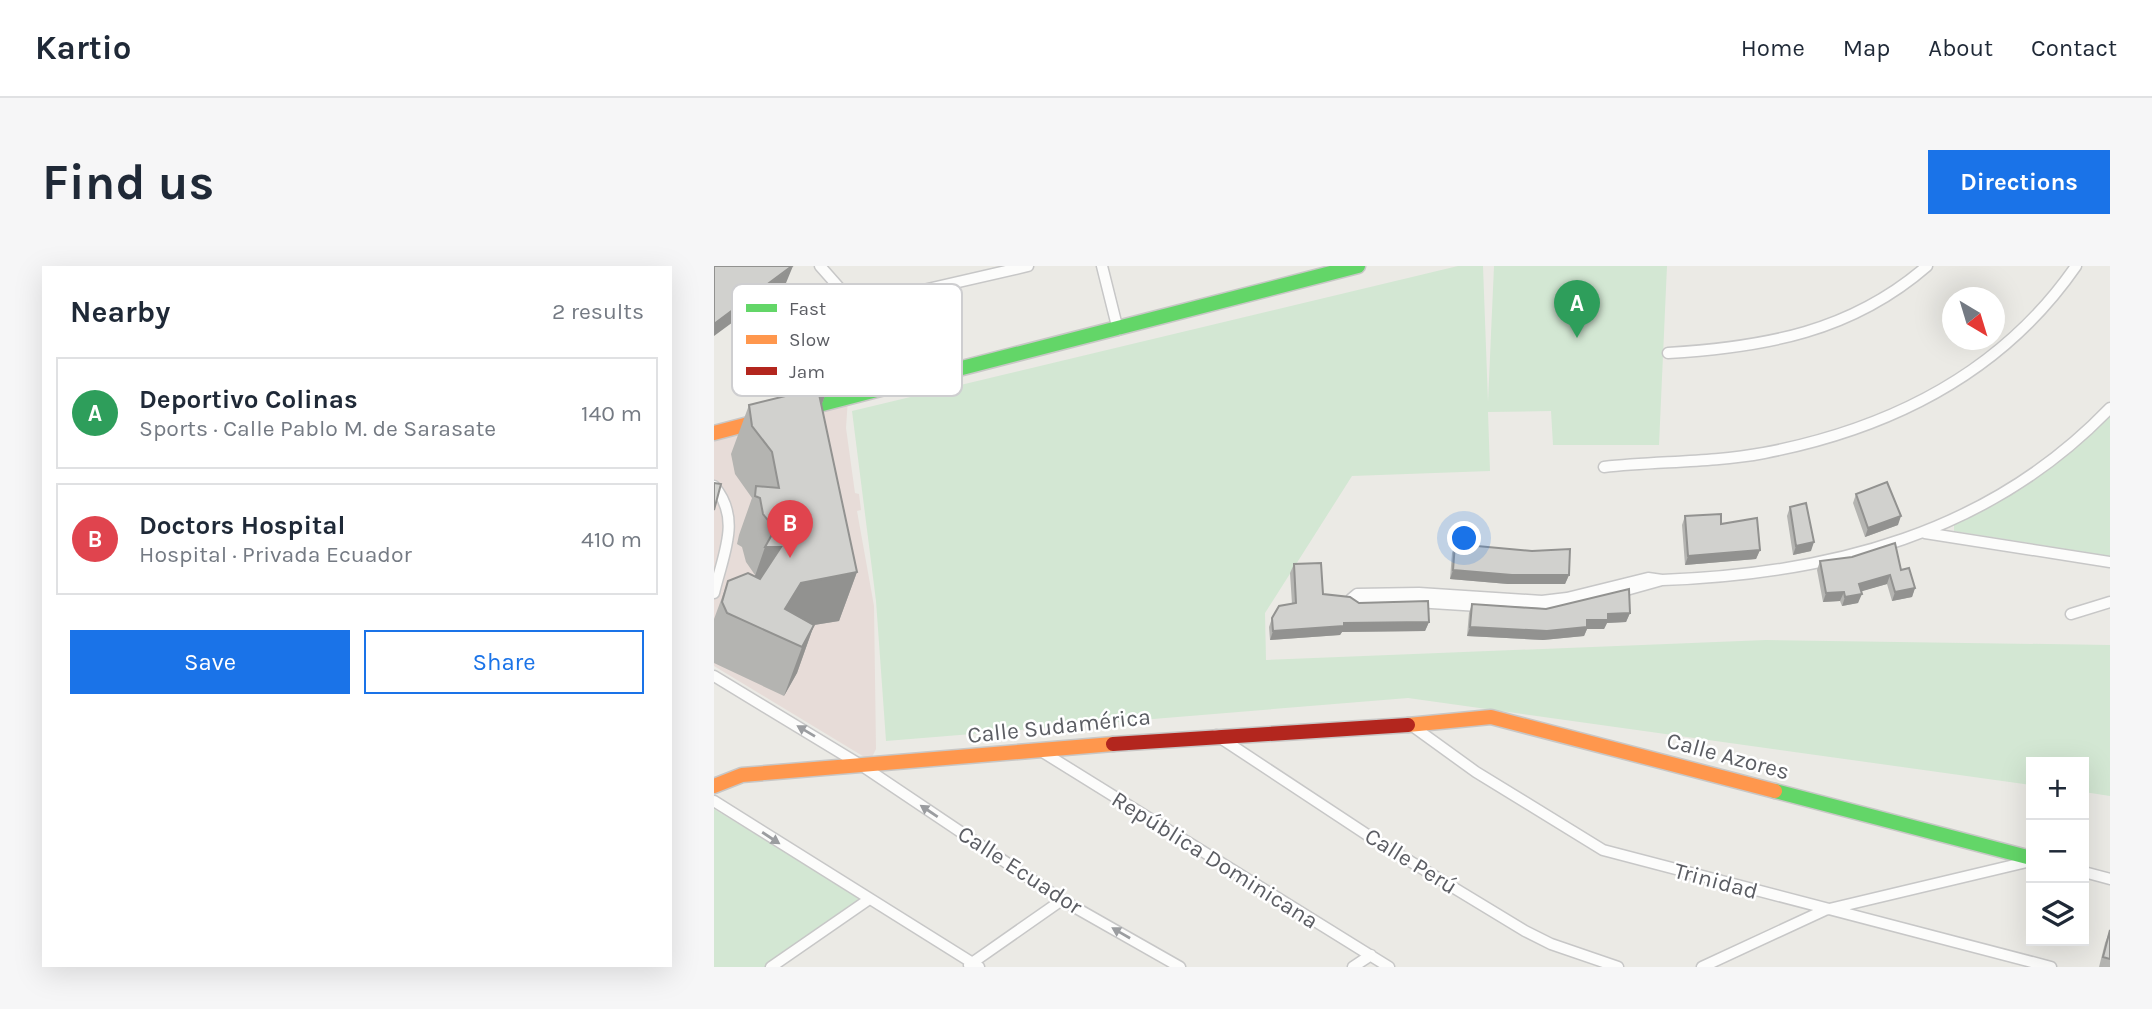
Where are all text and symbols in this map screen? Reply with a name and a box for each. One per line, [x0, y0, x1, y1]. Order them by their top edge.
text: Kartio [35, 29, 131, 67]
text: Home [1741, 34, 1805, 62]
text: Map [1843, 34, 1890, 62]
text: About [1928, 34, 1993, 62]
text: Contact [2031, 34, 2117, 62]
button: Directions [1928, 150, 2110, 214]
text: Find us [42, 154, 214, 211]
pin: A [1554, 280, 1600, 338]
legend [732, 284, 962, 396]
north arrow [1942, 287, 2005, 350]
text: Nearby [70, 294, 170, 330]
text: 2 results [552, 298, 644, 325]
text: Fast [789, 298, 826, 320]
text: Slow [789, 329, 830, 351]
text: Jam [789, 361, 825, 383]
text: Deportivo Colinas [139, 384, 358, 415]
text: A [88, 400, 102, 427]
text: 140 m [581, 400, 642, 427]
text: Sports · Calle Pablo M. de Sarasate [139, 415, 496, 442]
pin: B [767, 500, 813, 558]
text: Doctors Hospital [139, 510, 345, 541]
your location [1447, 521, 1481, 555]
text: B [88, 526, 102, 553]
text: 410 m [581, 526, 642, 553]
text: Hospital · Privada Ecuador [139, 541, 412, 568]
button: Save [70, 630, 350, 694]
button: Share [364, 630, 644, 694]
street label: Calle Sudamérica [966, 703, 1152, 749]
one-way arrow [796, 725, 815, 738]
street label: Calle Azores [1664, 727, 1792, 785]
map controls [2026, 757, 2089, 946]
button: + [2026, 757, 2089, 820]
street label: República Dominicana [1107, 785, 1323, 935]
one-way arrow [919, 804, 939, 817]
street label: Calle Ecuador [953, 820, 1088, 921]
button: − [2026, 820, 2089, 883]
street label: Calle Perú [1360, 822, 1462, 900]
one-way arrow [762, 831, 781, 844]
street label: Trinidad [1671, 857, 1761, 905]
button: layers [2026, 883, 2089, 946]
one-way arrow [1111, 927, 1130, 939]

